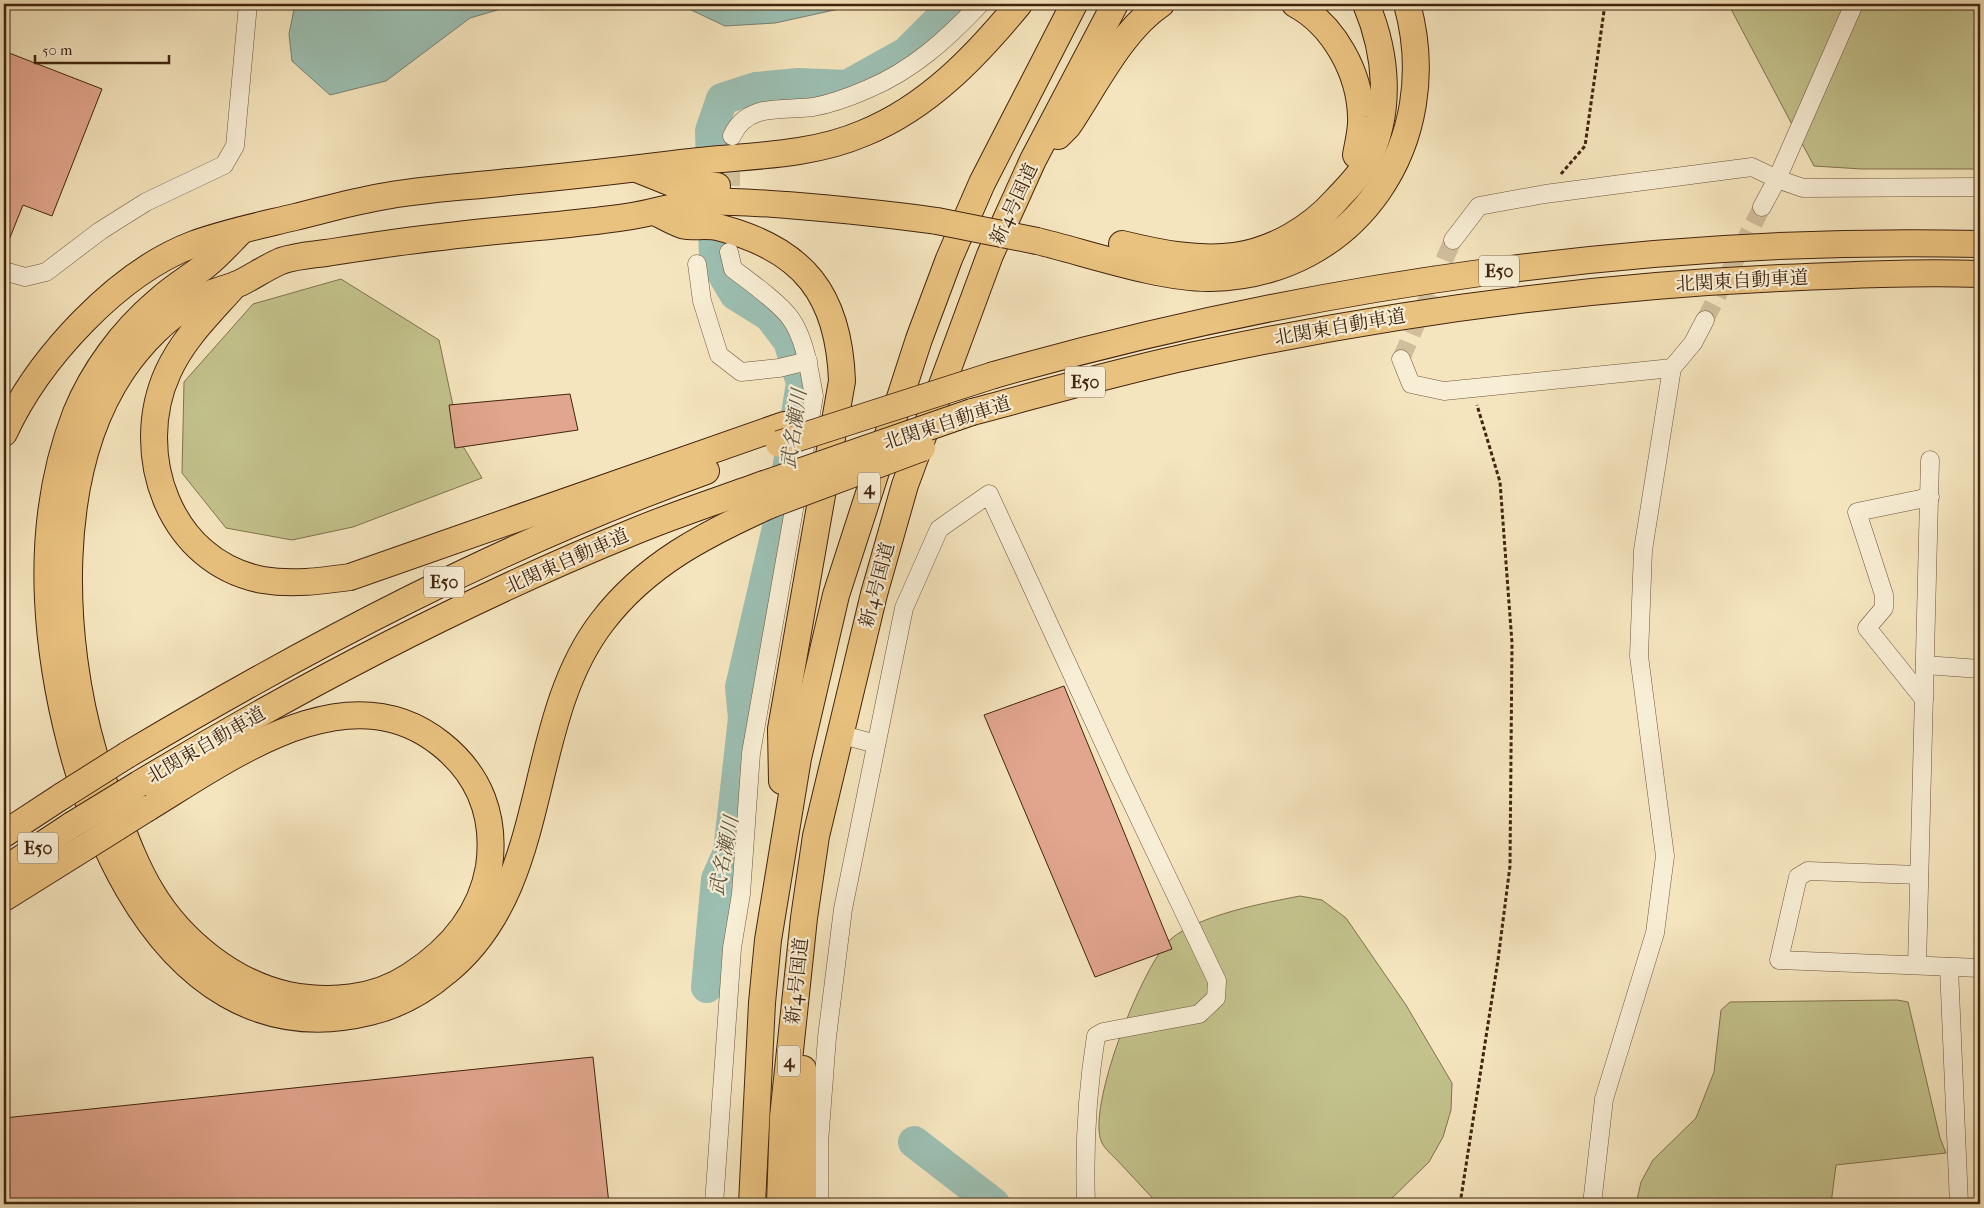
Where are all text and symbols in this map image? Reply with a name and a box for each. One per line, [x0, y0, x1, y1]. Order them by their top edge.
scale bar [35, 32, 169, 64]
text: 50 m [42, 41, 73, 59]
street label: 新4号国道 [986, 160, 1042, 248]
road number: E50 [1479, 256, 1519, 286]
street label: 北関東自動車道 [1675, 267, 1809, 295]
street label: 北関東自動車道 [1273, 305, 1407, 349]
road number: E50 [1065, 367, 1105, 398]
water label: 武名瀬川 [777, 386, 811, 470]
street label: 北関東自動車道 [880, 392, 1014, 454]
road number: 4 [858, 472, 880, 503]
street label: 北関東自動車道 [502, 524, 632, 598]
street label: 新4号国道 [855, 540, 899, 630]
road number: E50 [424, 566, 464, 598]
street label: 北関東自動車道 [143, 702, 269, 788]
water label: 武名瀬川 [705, 813, 743, 897]
road number: E50 [18, 832, 58, 864]
street label: 新4号国道 [782, 936, 812, 1026]
road number: 4 [778, 1046, 800, 1076]

